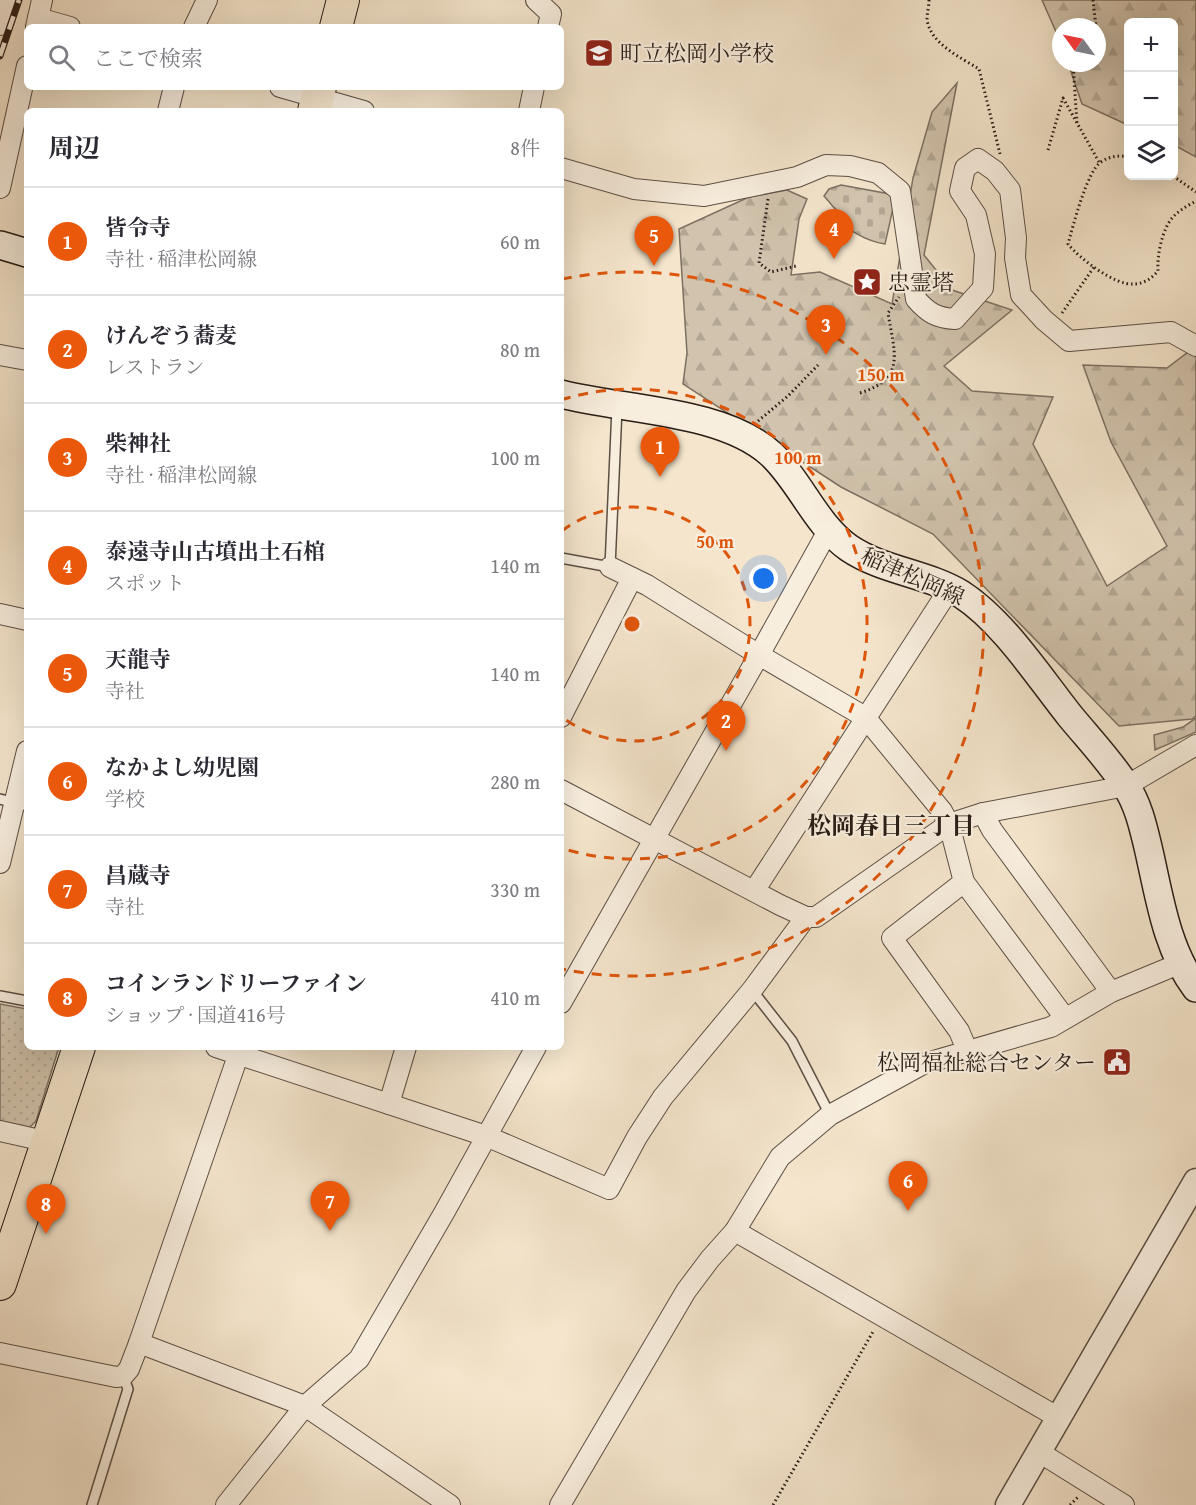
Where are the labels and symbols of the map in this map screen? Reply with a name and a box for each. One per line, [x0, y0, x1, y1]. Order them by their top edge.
north arrow [1052, 18, 1106, 72]
school or university icon: 町立松岡小学校 [583, 37, 615, 69]
place label: 町立松岡小学校 [620, 37, 774, 69]
pin: 4 [814, 210, 854, 259]
pin: 5 [634, 216, 674, 266]
place icon: 忠霊塔 [851, 266, 883, 298]
place label: 忠霊塔 [888, 266, 954, 298]
pin: 3 [806, 306, 846, 355]
text: 150 m [857, 361, 905, 388]
pin: 1 [640, 428, 680, 477]
text: 100 m [774, 444, 822, 471]
text: 50 m [696, 528, 735, 555]
street label: 稲津松岡線 [856, 539, 970, 613]
your location [749, 564, 778, 593]
centre of rings [622, 614, 642, 634]
pin: 2 [706, 702, 746, 751]
district label: 松岡春日三丁目 [807, 808, 975, 843]
place label: 松岡福祉総合センター [877, 1046, 1096, 1078]
public building icon: 松岡福祉総合センター [1101, 1046, 1133, 1078]
pin: 6 [888, 1162, 928, 1211]
pin: 7 [310, 1182, 350, 1231]
pin: 8 [26, 1184, 66, 1234]

